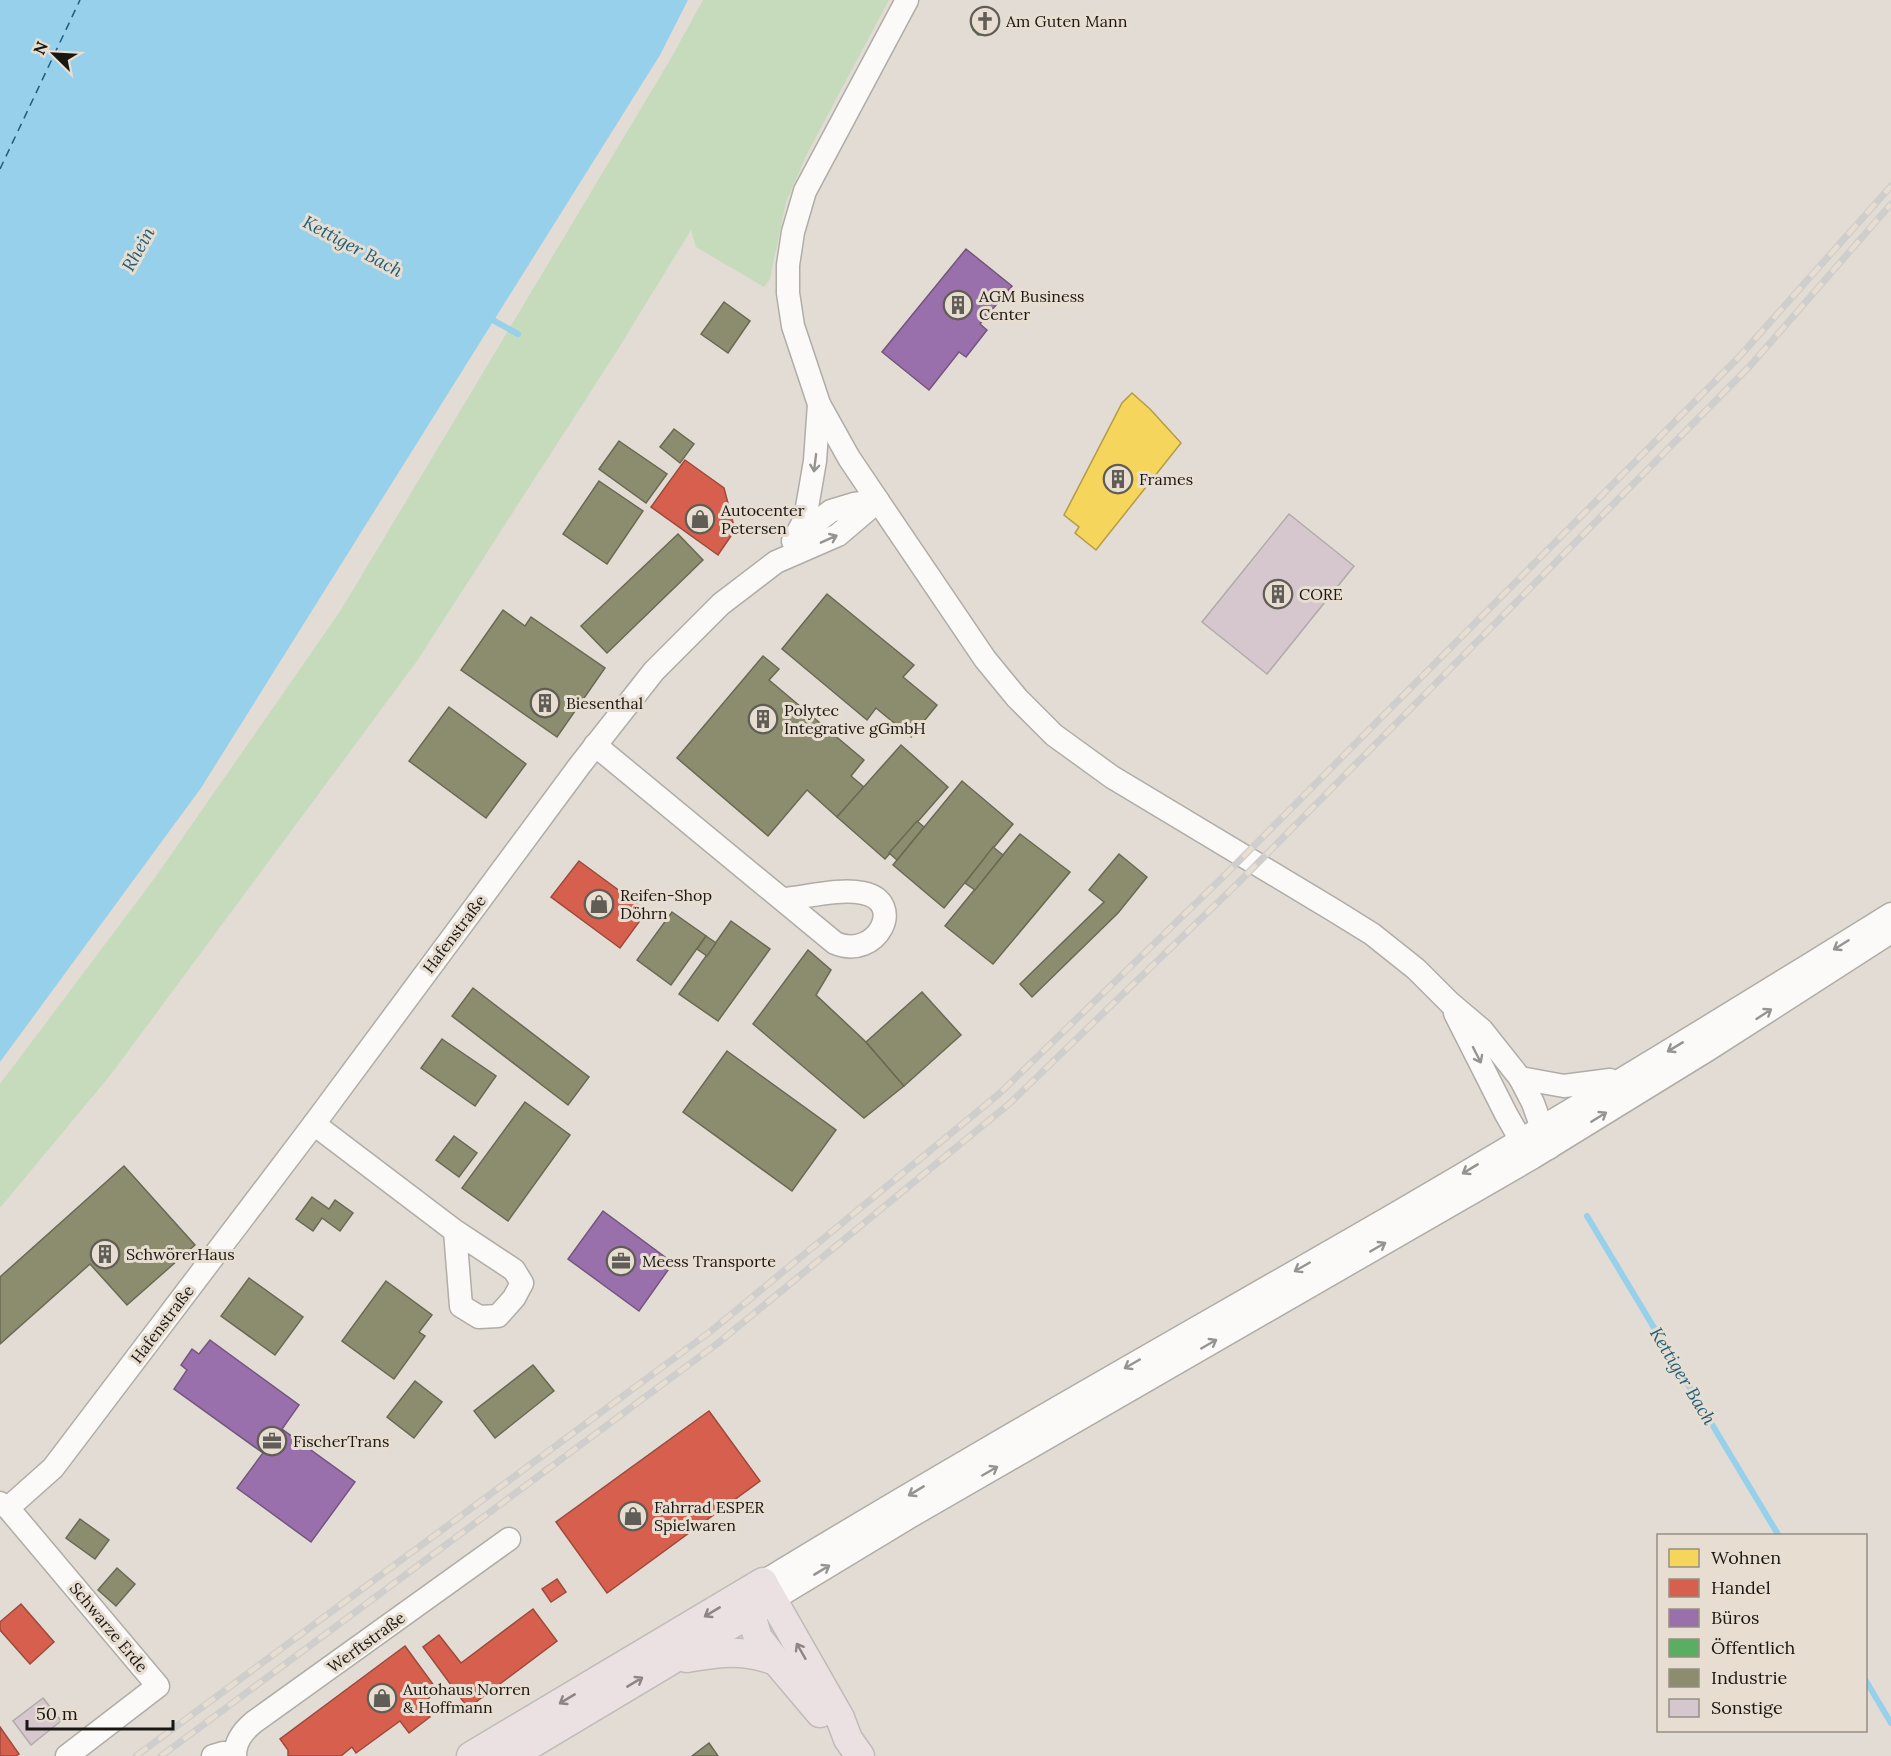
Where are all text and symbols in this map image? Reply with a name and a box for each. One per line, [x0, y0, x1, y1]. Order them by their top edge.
church icon: Am Guten Mann [969, 5, 1001, 37]
place label: Am Guten Mann [1005, 11, 1128, 31]
north arrow [24, 24, 84, 84]
text: N [29, 38, 52, 58]
water label: Kettiger Bach [299, 210, 407, 282]
water label: Rhein [117, 223, 159, 275]
place label: AGM Business Center [978, 286, 1085, 324]
building icon: AGM Business Center [942, 289, 974, 321]
one-way arrow [809, 452, 820, 472]
building icon: Frames [1102, 463, 1134, 495]
place label: Frames [1139, 469, 1193, 489]
place label: Autocenter Petersen [720, 500, 805, 538]
shop icon: Autocenter Petersen [684, 503, 716, 535]
one-way arrow [820, 532, 838, 544]
building icon: CORE [1262, 578, 1294, 610]
place label: CORE [1299, 584, 1343, 604]
building icon: Biesenthal [529, 687, 561, 719]
place label: Biesenthal [566, 693, 643, 713]
place label: Polytec Integrative gGmbH [784, 700, 926, 738]
building icon: Polytec Integrative gGmbH [747, 703, 779, 735]
place label: Reifen-Shop Döhrn [620, 885, 712, 923]
shop icon: Reifen-Shop Döhrn [583, 888, 615, 920]
street label: Hafenstraße [418, 891, 490, 977]
one-way arrow [1833, 939, 1850, 951]
one-way arrow [1755, 1007, 1772, 1019]
one-way arrow [1667, 1041, 1684, 1053]
one-way arrow [1472, 1046, 1483, 1064]
one-way arrow [1590, 1111, 1607, 1123]
one-way arrow [1462, 1164, 1479, 1176]
building icon: SchwörerHaus [89, 1238, 121, 1270]
one-way arrow [1369, 1241, 1386, 1253]
place label: SchwörerHaus [126, 1244, 235, 1264]
office icon: Meess Transporte [605, 1245, 637, 1277]
place label: Meess Transporte [642, 1251, 776, 1271]
one-way arrow [1294, 1262, 1311, 1274]
street label: Hafenstraße [126, 1281, 198, 1367]
water label: Kettiger Bach [1645, 1323, 1721, 1430]
one-way arrow [1200, 1338, 1217, 1350]
one-way arrow [1124, 1358, 1141, 1370]
office icon: FischerTrans [256, 1425, 288, 1457]
place label: FischerTrans [293, 1431, 389, 1451]
one-way arrow [981, 1464, 998, 1476]
one-way arrow [908, 1485, 925, 1497]
place label: Fahrrad ESPER Spielwaren [654, 1497, 765, 1535]
shop icon: Fahrrad ESPER Spielwaren [617, 1500, 649, 1532]
legend [1657, 1534, 1867, 1732]
text: Wohnen [1711, 1546, 1781, 1569]
one-way arrow [813, 1563, 830, 1575]
text: Handel [1711, 1576, 1771, 1599]
street label: Schwarze Erde [66, 1578, 153, 1676]
one-way arrow [704, 1606, 721, 1618]
text: Büros [1711, 1606, 1759, 1629]
street label: Werftstraße [323, 1607, 409, 1677]
text: Öffentlich [1711, 1636, 1796, 1659]
one-way arrow [795, 1643, 807, 1660]
text: Industrie [1711, 1666, 1787, 1689]
one-way arrow [626, 1676, 643, 1688]
place label: Autohaus Norren & Hoffmann [402, 1679, 531, 1717]
shop icon: Autohaus Norren & Hoffmann [366, 1682, 398, 1714]
scale bar [27, 1693, 172, 1731]
one-way arrow [559, 1693, 576, 1705]
text: Sonstige [1711, 1696, 1783, 1719]
text: 50 m [36, 1702, 78, 1725]

